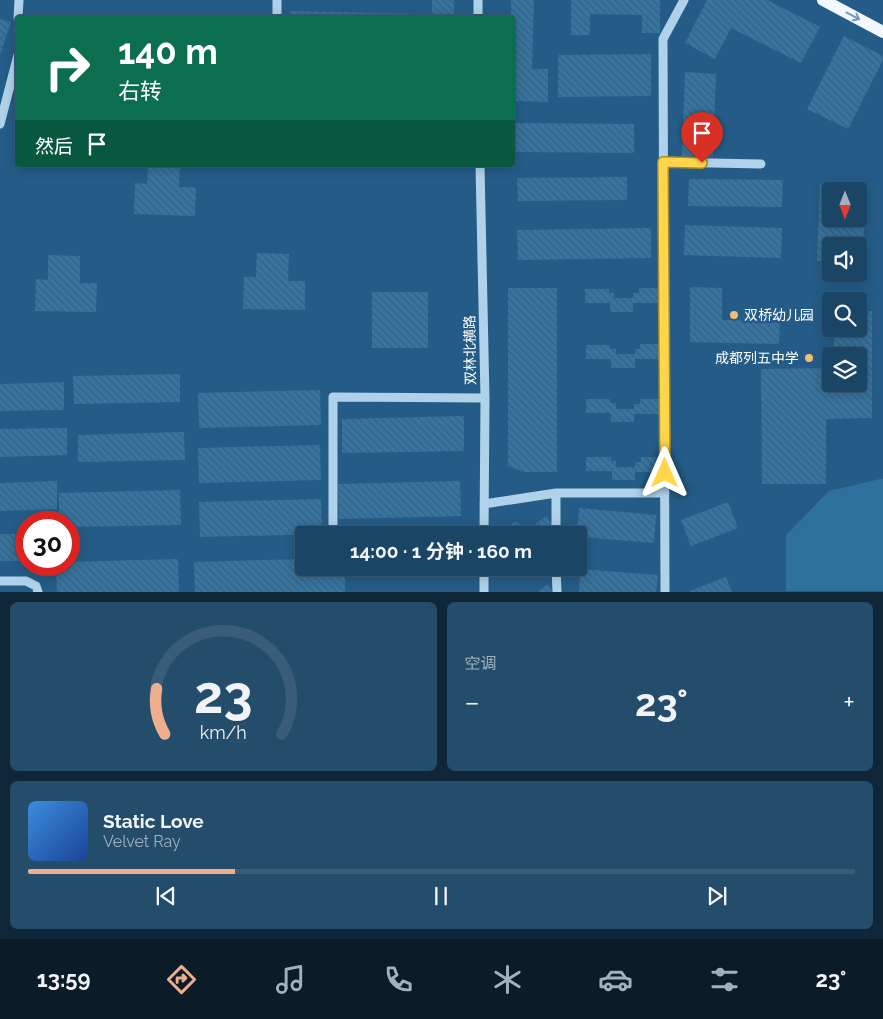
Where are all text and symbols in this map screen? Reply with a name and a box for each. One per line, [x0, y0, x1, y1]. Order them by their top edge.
one-way arrow [845, 12, 860, 21]
text: 140 m [118, 31, 218, 72]
icon: right [35, 35, 100, 100]
text: 右转 [118, 78, 162, 104]
pin [681, 112, 723, 163]
icon: arrive [688, 119, 716, 147]
icon: arrive [83, 130, 111, 158]
text: 然后 [35, 135, 73, 157]
north arrow [822, 182, 868, 228]
map controls [822, 182, 867, 392]
button: sound [822, 237, 867, 282]
button: search [822, 292, 867, 337]
place label: 双桥幼儿园 [744, 307, 814, 323]
marker: 双桥幼儿园 [728, 309, 740, 321]
street label: 双林北横路 [461, 315, 479, 385]
button: layers [822, 347, 867, 392]
place label: 成都列五中学 [715, 350, 799, 366]
marker: 成都列五中学 [803, 352, 815, 364]
position arrow [638, 446, 690, 498]
speed limit sign: 30 [15, 511, 80, 576]
text: 14:00 · 1 分钟 · 160 m [350, 540, 532, 562]
text: 空调 [465, 654, 497, 673]
text: 23 [194, 664, 252, 725]
text: 23° [635, 680, 688, 725]
text: − [465, 686, 480, 719]
text: + [843, 686, 855, 719]
text: km/h [200, 722, 247, 743]
text: Static Love [103, 810, 204, 832]
text: Velvet Ray [103, 832, 181, 851]
icon: previous [152, 882, 180, 910]
icon: pause [427, 882, 455, 910]
icon: next [703, 882, 731, 910]
icon: directions [164, 962, 199, 997]
icon: music [273, 962, 308, 997]
icon: phone [381, 962, 416, 997]
icon: climate [490, 962, 525, 997]
icon: car [598, 962, 633, 997]
icon: filters [707, 962, 742, 997]
text: 13:59 [37, 966, 91, 992]
text: 23° [816, 966, 846, 992]

